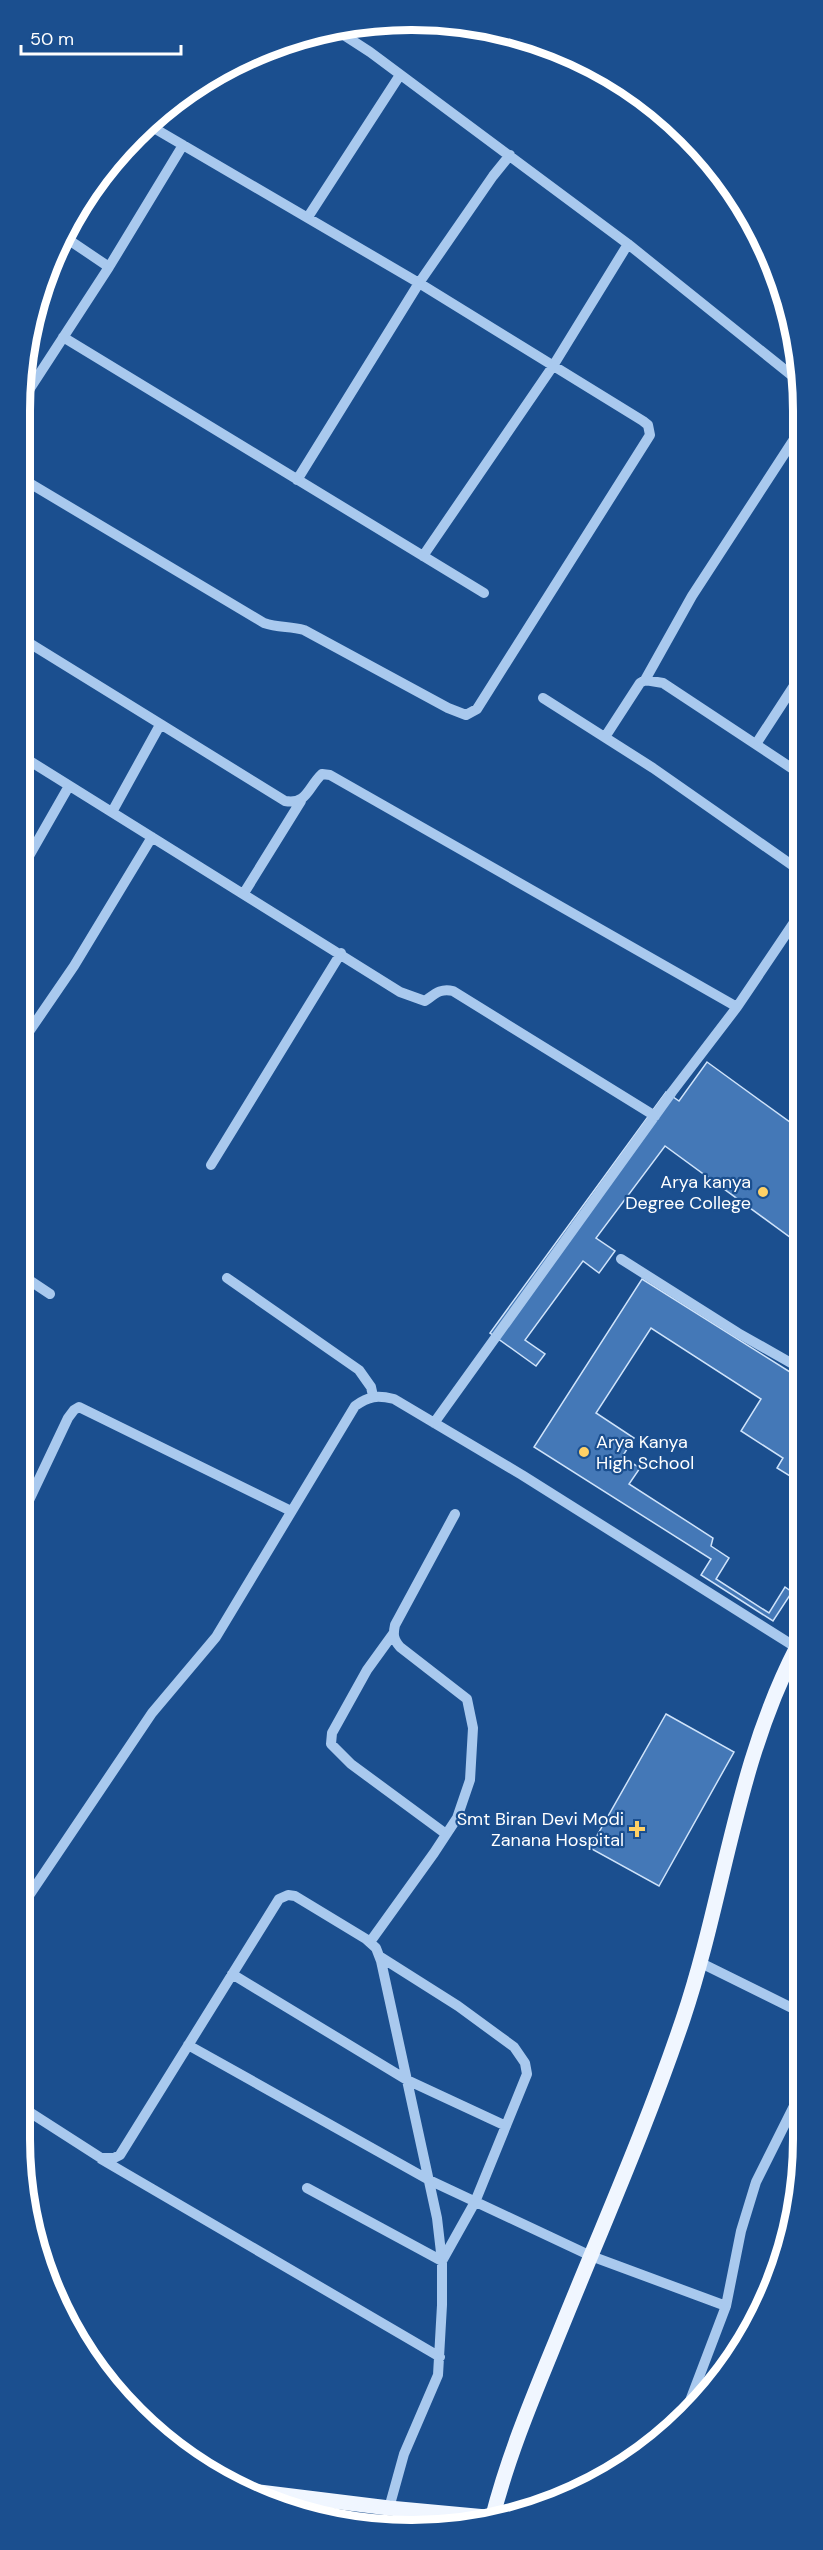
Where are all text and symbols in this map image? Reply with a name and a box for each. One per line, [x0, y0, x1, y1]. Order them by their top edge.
scale bar [21, 18, 182, 56]
text: 50 m [30, 27, 74, 51]
place label: Arya kanya Degree College [625, 1170, 751, 1215]
marker: Arya kanya Degree College [756, 1185, 770, 1199]
place label: Arya Kanya High School [596, 1430, 694, 1475]
marker: Arya Kanya High School [577, 1445, 591, 1459]
place label: Smt Biran Devi Modi Zanana Hospital [457, 1807, 624, 1852]
marker: Smt Biran Devi Modi Zanana Hospital [628, 1820, 646, 1838]

